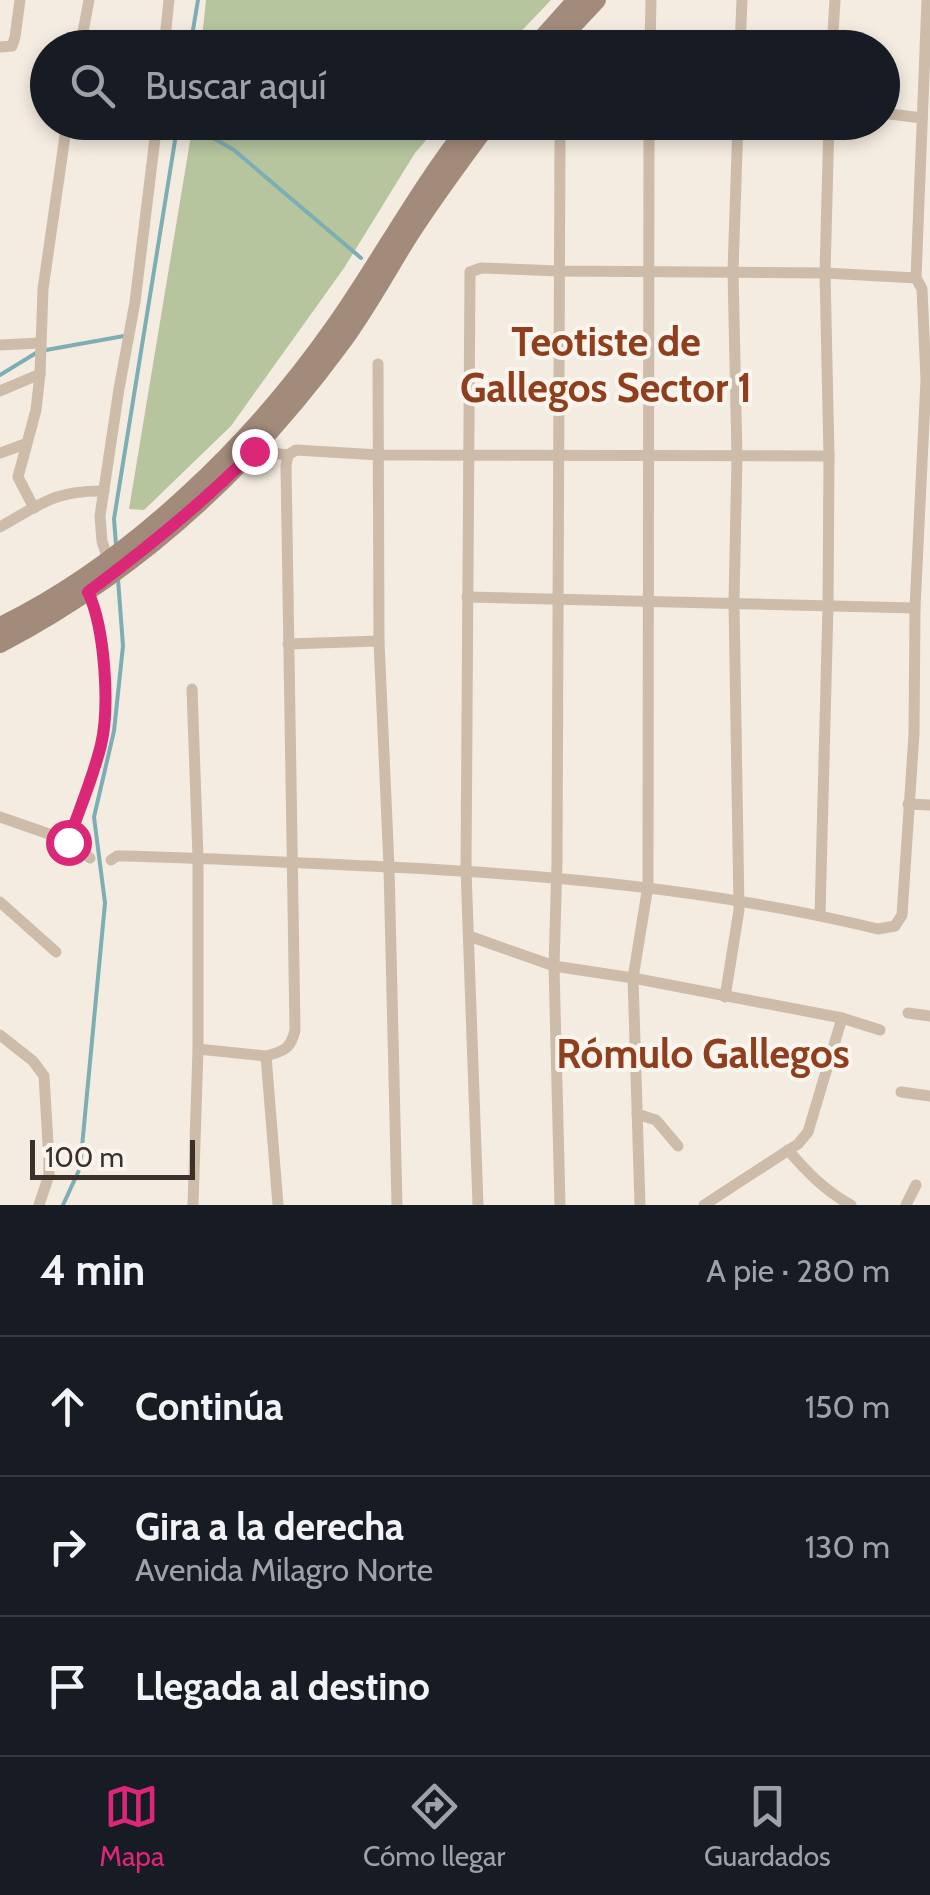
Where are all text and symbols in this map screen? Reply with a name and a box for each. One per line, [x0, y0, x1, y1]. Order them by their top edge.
search box [30, 30, 900, 140]
icon: search [65, 58, 120, 113]
text: Buscar aquí [145, 62, 327, 109]
district label: Teotiste de Gallegos Sector 1 [460, 317, 752, 412]
route end [232, 429, 278, 475]
route start [46, 820, 92, 866]
district label: Rómulo Gallegos [556, 1029, 850, 1078]
scale bar [30, 1135, 195, 1180]
text: 100 m [45, 1140, 124, 1174]
text: 4 min [40, 1244, 145, 1296]
text: A pie · 280 m [706, 1251, 890, 1290]
icon: ahead [40, 1379, 95, 1434]
text: Continúa [135, 1383, 283, 1430]
text: 150 m [805, 1387, 890, 1426]
text: Gira a la derecha [135, 1503, 404, 1550]
icon: right [40, 1519, 95, 1574]
text: 130 m [805, 1527, 890, 1566]
text: Avenida Milagro Norte [135, 1550, 433, 1589]
icon: arrive [40, 1659, 95, 1714]
text: Llegada al destino [135, 1663, 430, 1710]
tab: Mapa [99, 1779, 164, 1873]
tab: Cómo llegar [363, 1779, 505, 1873]
tab: Guardados [704, 1779, 831, 1873]

